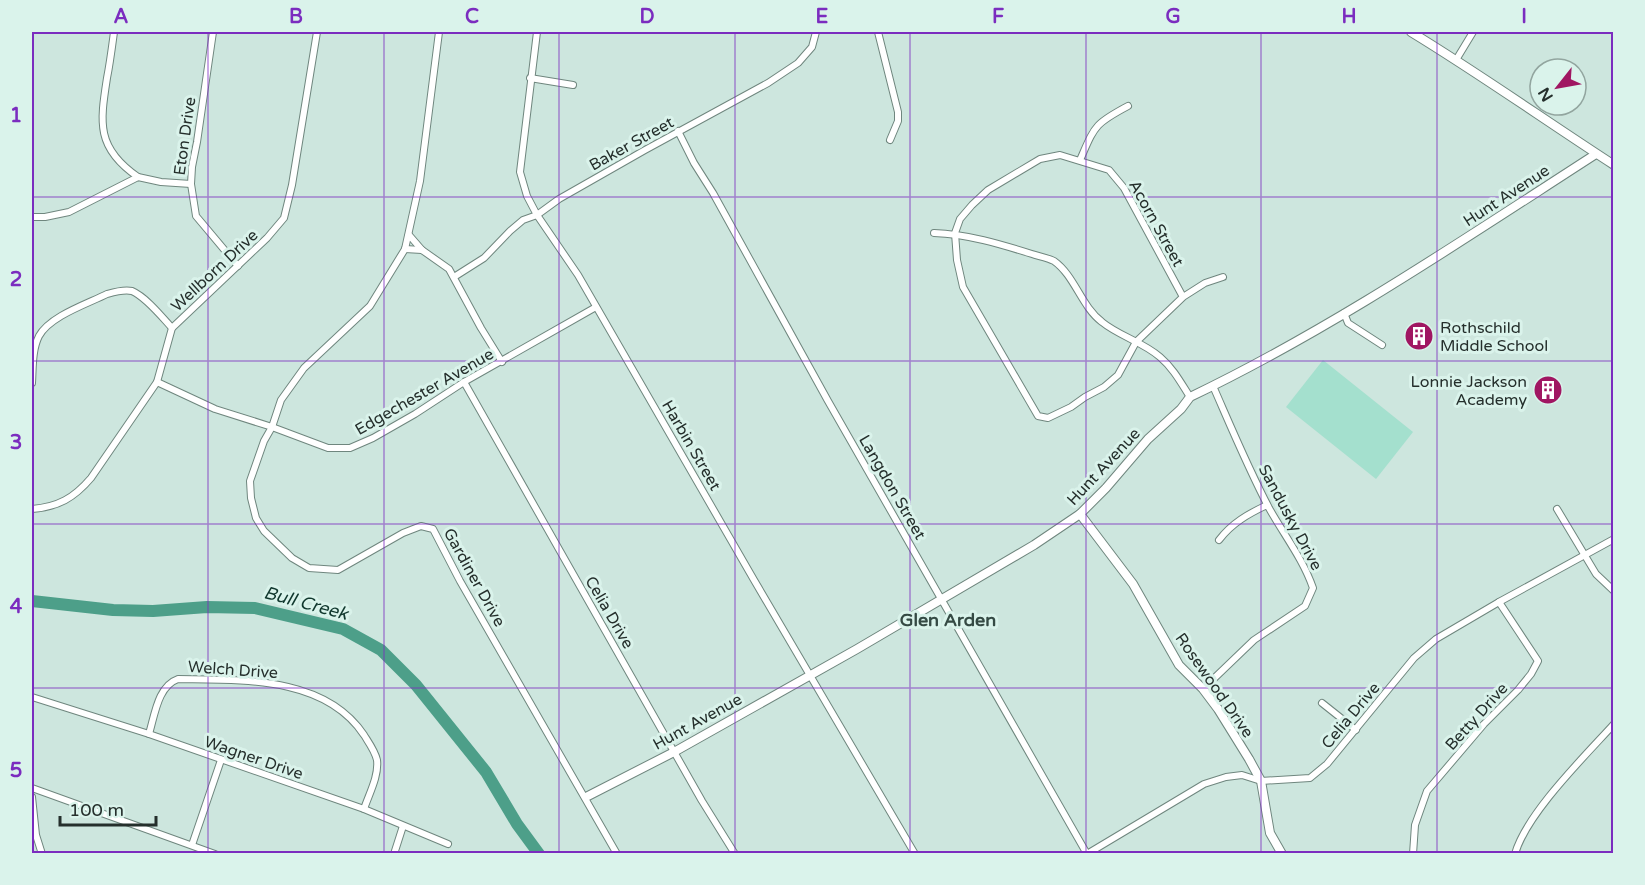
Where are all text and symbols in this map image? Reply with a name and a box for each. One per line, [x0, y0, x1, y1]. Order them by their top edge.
text: A [114, 5, 129, 29]
text: B [289, 5, 303, 29]
text: C [465, 5, 479, 29]
text: D [639, 5, 655, 29]
text: E [816, 5, 829, 29]
text: F [992, 5, 1004, 29]
text: G [1165, 5, 1181, 29]
text: H [1341, 5, 1357, 29]
text: I [1521, 5, 1527, 29]
north arrow [1528, 57, 1588, 117]
text: N [1534, 84, 1558, 105]
street label: Eton Drive [170, 96, 200, 177]
text: 1 [10, 104, 22, 128]
street label: Baker Street [586, 112, 677, 175]
street label: Hunt Avenue [1460, 161, 1553, 231]
street label: Acorn Street [1124, 177, 1188, 270]
street label: Wellborn Drive [167, 225, 262, 316]
text: 2 [10, 268, 22, 292]
place label: Rothschild Middle School [1440, 318, 1548, 356]
building icon: Rothschild Middle School [1403, 320, 1435, 352]
street label: Edgechester Avenue [352, 344, 497, 440]
place label: Lonnie Jackson Academy [1411, 372, 1527, 410]
building icon: Lonnie Jackson Academy [1532, 374, 1564, 406]
street label: Harbin Street [657, 397, 725, 494]
street label: Hunt Avenue [1063, 424, 1145, 510]
text: 3 [10, 431, 22, 455]
street label: Langdon Street [854, 432, 930, 543]
street label: Sandusky Drive [1254, 461, 1326, 574]
street label: Gardiner Drive [439, 525, 509, 630]
street label: Celia Drive [580, 573, 638, 652]
water label: Bull Creek [262, 581, 352, 625]
text: 4 [10, 595, 23, 619]
district label: Glen Arden [900, 609, 996, 631]
street label: Rosewood Drive [1171, 629, 1258, 742]
street label: Welch Drive [187, 657, 279, 683]
street label: Celia Drive [1317, 678, 1384, 753]
street label: Betty Drive [1441, 679, 1512, 755]
street label: Hunt Avenue [649, 689, 746, 755]
street label: Wagner Drive [202, 732, 306, 784]
text: 5 [10, 759, 22, 783]
scale bar [60, 789, 156, 827]
text: 100 m [69, 799, 124, 821]

